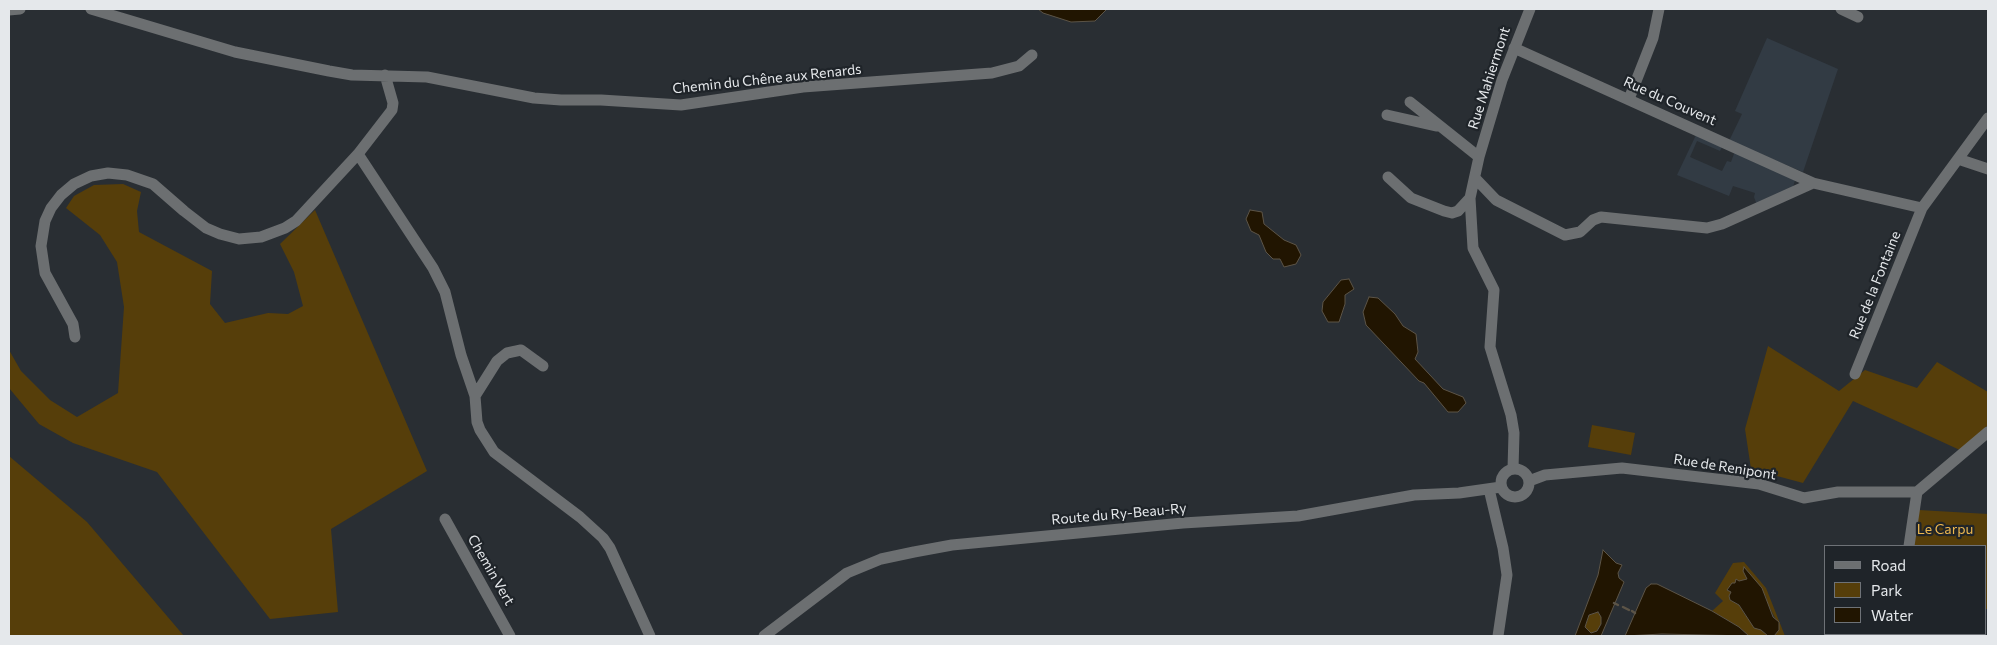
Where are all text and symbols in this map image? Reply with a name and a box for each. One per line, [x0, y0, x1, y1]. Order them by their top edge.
street label: Rue Mahiermont [1465, 25, 1513, 131]
street label: Chemin du Chêne aux Renards [672, 61, 862, 97]
street label: Rue du Couvent [1621, 73, 1719, 129]
street label: Rue de la Fontaine [1846, 229, 1904, 341]
street label: Rue de Renipont [1672, 451, 1778, 483]
street label: Route du Ry-Beau-Ry [1051, 500, 1187, 528]
park label: Le Carpu [1917, 521, 1973, 537]
street label: Chemin Vert [464, 532, 518, 608]
legend [1824, 545, 1987, 635]
text: Road [1871, 556, 1906, 574]
text: Park [1871, 581, 1902, 599]
text: Water [1871, 606, 1913, 624]

